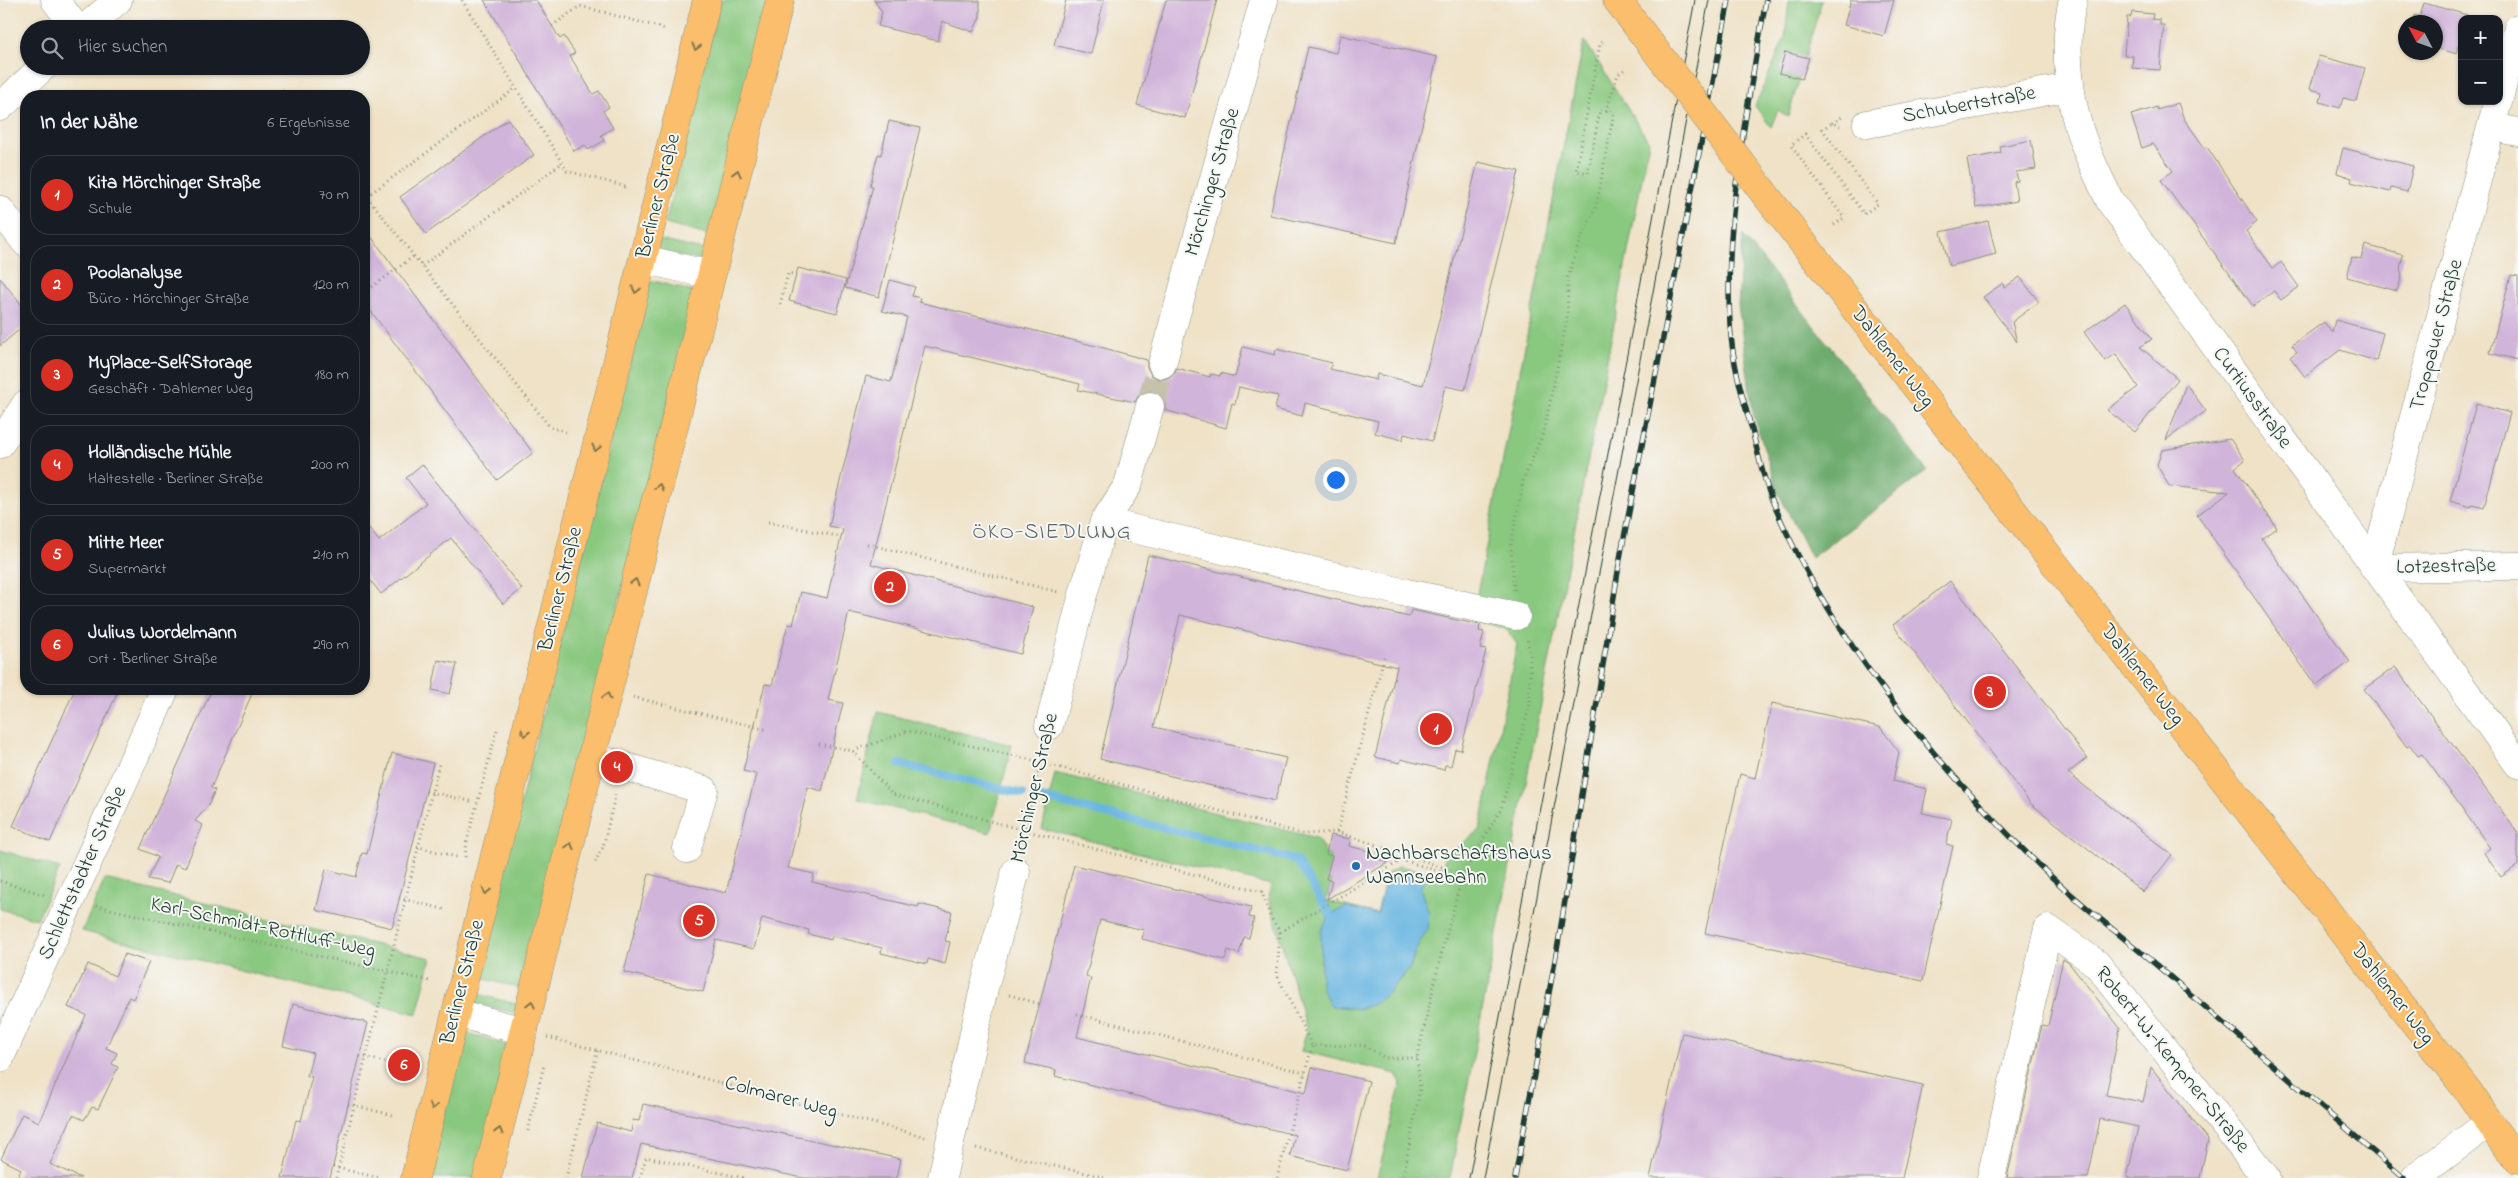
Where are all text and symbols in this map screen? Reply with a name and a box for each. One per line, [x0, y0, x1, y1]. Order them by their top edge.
north arrow [2398, 15, 2443, 60]
map controls [2458, 15, 2503, 105]
button: + [2458, 15, 2503, 60]
search box [20, 20, 370, 75]
icon: search [38, 34, 66, 62]
text: Hier suchen [78, 34, 167, 61]
one-way arrow [691, 43, 702, 52]
button: − [2458, 60, 2503, 105]
street label: Schubertstraße [1900, 78, 2039, 131]
street label: Mörchinger Straße [1177, 104, 1251, 260]
text: In der Nähe [40, 108, 138, 138]
text: 6 Ergebnisse [267, 111, 350, 135]
street label: Berliner Straße [629, 130, 689, 263]
one-way arrow [731, 169, 742, 178]
text: Kita Mörchinger Straße [88, 170, 260, 197]
text: 1 [54, 183, 60, 207]
text: 70 m [319, 183, 349, 207]
text: Schule [88, 197, 132, 221]
street label: Troppauer Straße [2402, 255, 2472, 414]
text: Poolanalyse [88, 260, 182, 287]
text: 2 [53, 273, 61, 297]
text: 120 m [313, 273, 349, 297]
one-way arrow [631, 286, 642, 295]
text: Büro · Mörchinger Straße [88, 287, 249, 311]
street label: Dahlemer Weg [1840, 299, 1941, 416]
street label: Curtiusstraße [2205, 341, 2300, 456]
text: MyPlace-SelfStorage [88, 350, 252, 377]
text: 3 [54, 363, 60, 387]
text: 180 m [315, 363, 349, 387]
text: Geschäft · Dahlemer Weg [88, 377, 253, 401]
text: Holländische Mühle [88, 440, 231, 467]
one-way arrow [592, 443, 602, 451]
text: 4 [54, 453, 60, 477]
text: 200 m [311, 453, 349, 477]
text: Haltestelle · Berliner Straße [88, 467, 263, 491]
your location [1323, 467, 1349, 493]
one-way arrow [653, 482, 664, 491]
district label: ÖKO-SIEDLUNG [972, 517, 1132, 549]
street label: Berliner Straße [531, 523, 591, 656]
text: Mitte Meer [88, 530, 163, 557]
text: 5 [52, 543, 62, 567]
text: 210 m [313, 543, 349, 567]
street label: Lotzestraße [2396, 551, 2497, 583]
text: Supermarkt [88, 557, 167, 581]
pin: 2 [874, 568, 906, 606]
one-way arrow [630, 578, 640, 586]
street label: Dahlemer Weg [2090, 617, 2191, 734]
text: Julius Wordelmann [88, 620, 237, 647]
text: 6 [53, 633, 61, 657]
text: 290 m [313, 633, 349, 657]
text: Ort · Berliner Straße [88, 647, 218, 671]
pin: 3 [1974, 673, 2006, 711]
one-way arrow [601, 692, 612, 701]
street label: Mörchinger Straße [1003, 710, 1069, 866]
pin: 1 [1420, 710, 1452, 748]
one-way arrow [521, 729, 531, 737]
pin: 4 [601, 748, 633, 786]
street label: Schlettstadter Straße [31, 781, 135, 965]
place label: Nachbarschaftshaus Wannseebahn [1366, 839, 1552, 893]
one-way arrow [564, 841, 575, 850]
marker: Nachbarschaftshaus Wannseebahn [1350, 860, 1362, 872]
one-way arrow [481, 886, 492, 895]
street label: Karl-Schmidt-Rottluff-Weg [147, 889, 378, 968]
pin: 5 [683, 902, 715, 940]
street label: Berliner Straße [433, 916, 493, 1049]
street label: Dahlemer Weg [2340, 936, 2441, 1053]
street label: Robert-W.-Kempner-Straße [2087, 960, 2257, 1160]
one-way arrow [525, 999, 536, 1008]
pin: 6 [388, 1046, 420, 1084]
street label: Colmarer Weg [721, 1069, 841, 1129]
one-way arrow [428, 1101, 439, 1110]
one-way arrow [493, 1126, 504, 1135]

